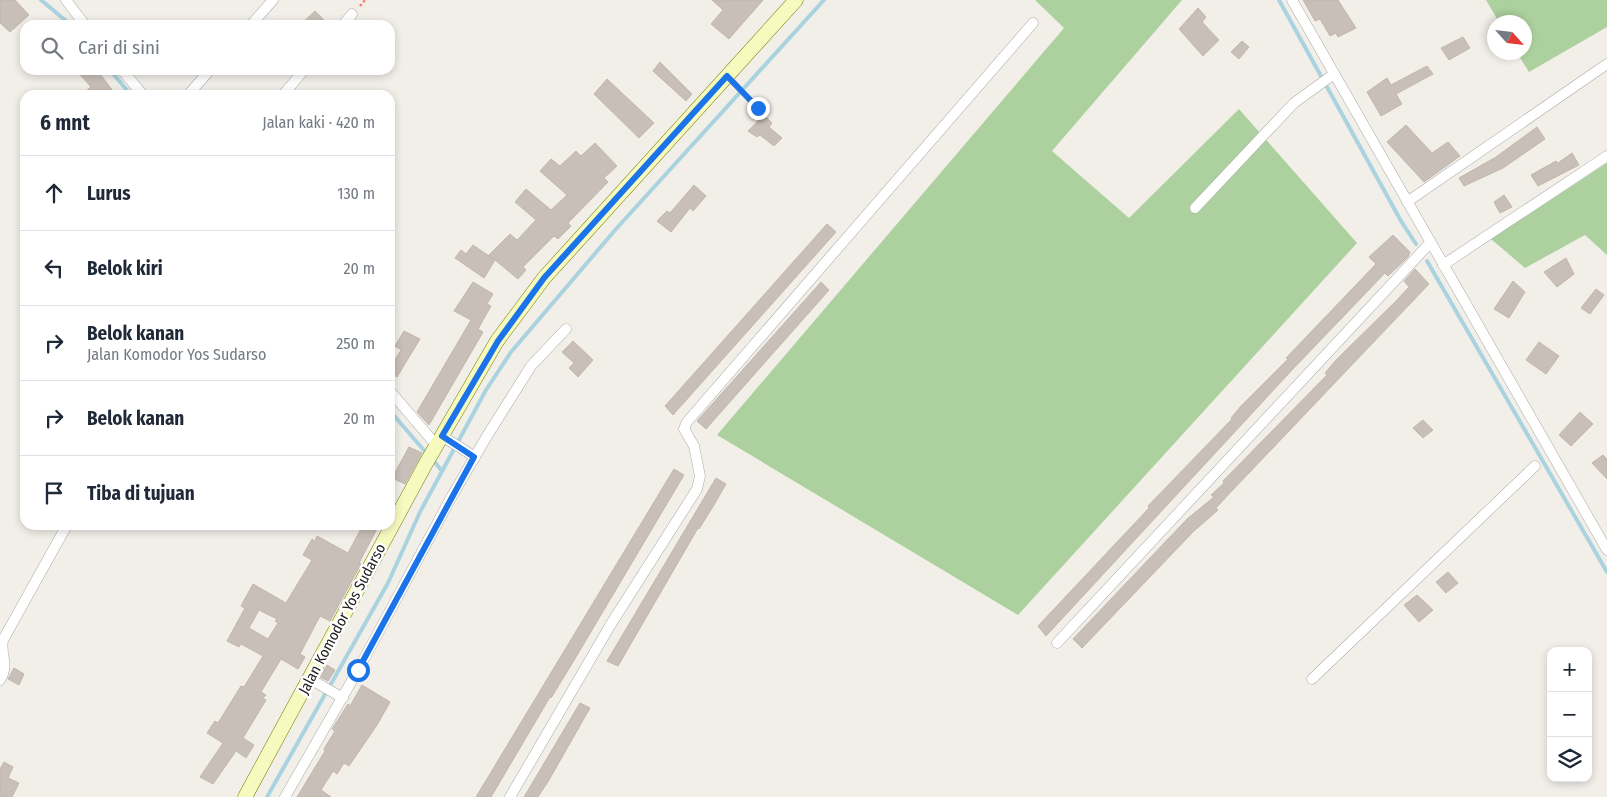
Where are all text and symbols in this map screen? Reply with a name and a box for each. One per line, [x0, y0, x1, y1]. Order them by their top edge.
north arrow [1487, 15, 1532, 60]
search box [20, 20, 395, 75]
icon: search [38, 34, 66, 62]
text: Cari di sini [78, 36, 160, 59]
route end [747, 97, 770, 120]
text: 6 mnt [40, 110, 90, 136]
text: Jalan kaki · 420 m [262, 113, 375, 132]
icon: ahead [40, 179, 68, 207]
text: Lurus [87, 182, 131, 205]
text: 130 m [337, 184, 375, 203]
icon: left [40, 254, 68, 282]
text: Belok kiri [87, 257, 163, 280]
text: 20 m [344, 259, 375, 278]
text: Belok kanan [87, 322, 184, 345]
icon: right [40, 329, 68, 357]
text: 250 m [336, 334, 375, 353]
text: Jalan Komodor Yos Sudarso [87, 345, 266, 364]
icon: right [40, 404, 68, 432]
text: Belok kanan [87, 407, 184, 430]
text: 20 m [344, 409, 375, 428]
icon: arrive [40, 479, 68, 507]
text: Tiba di tujuan [87, 482, 195, 505]
street label: Jalan Komodor Yos Sudarso [295, 540, 389, 697]
map controls [1547, 647, 1592, 782]
button: + [1547, 647, 1592, 692]
route start [347, 659, 370, 682]
button: − [1547, 692, 1592, 737]
button: layers [1547, 737, 1592, 782]

